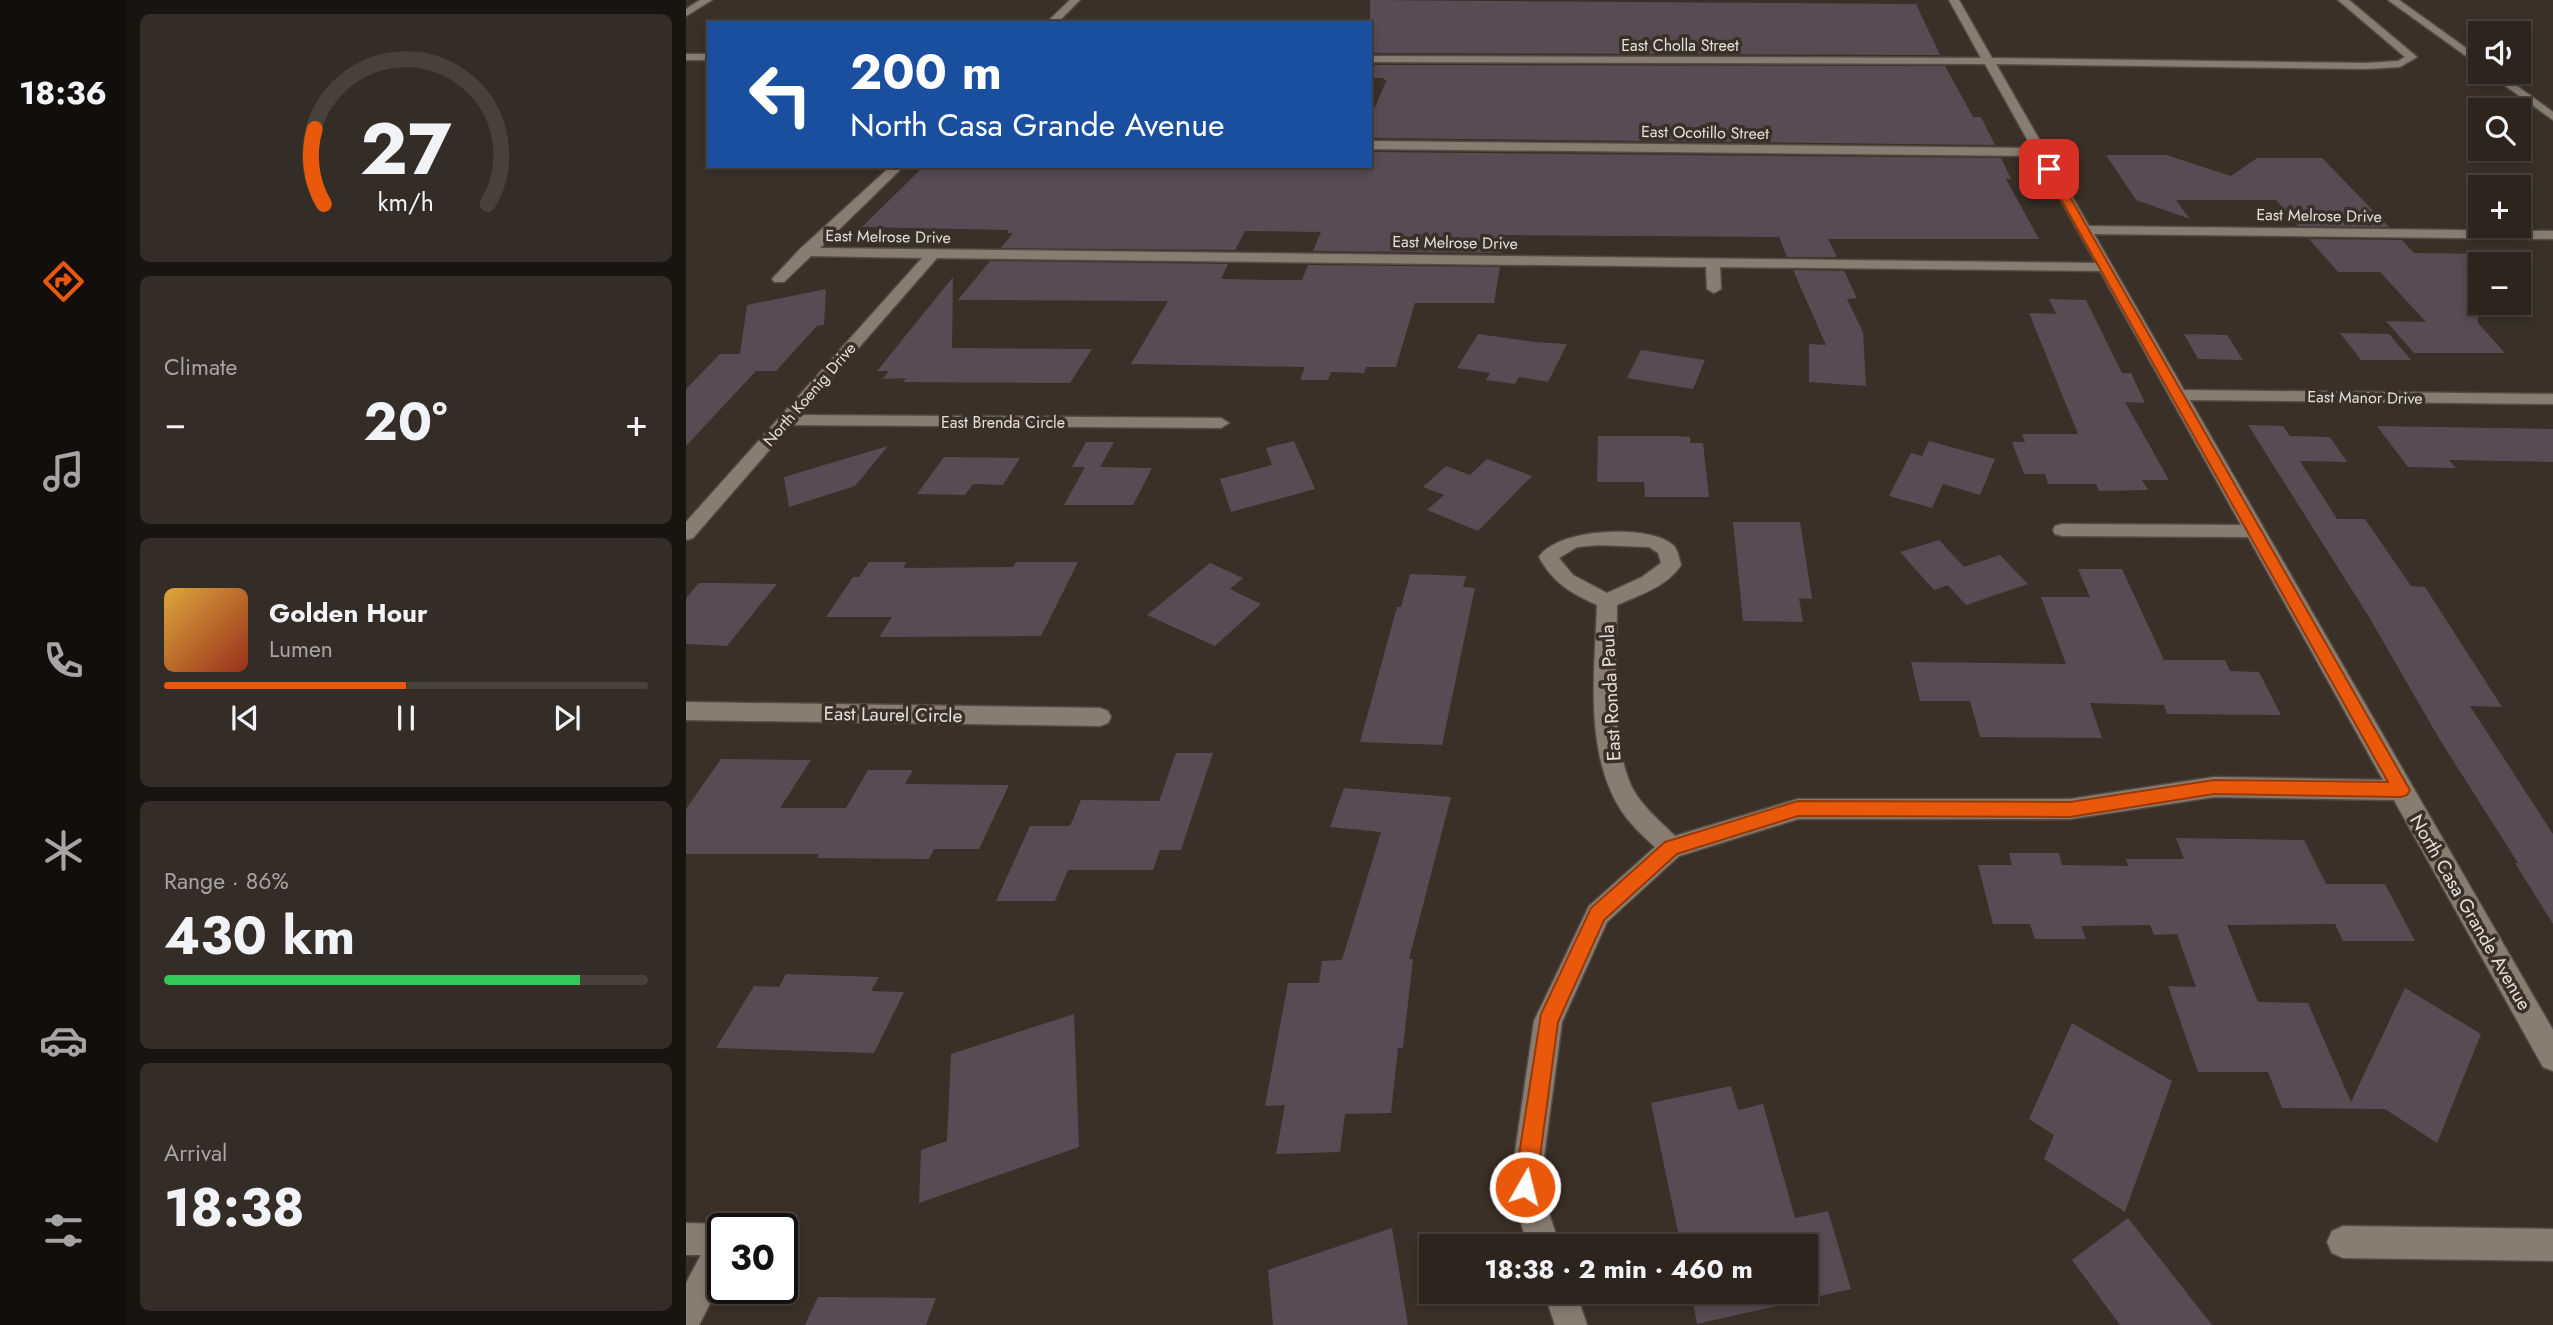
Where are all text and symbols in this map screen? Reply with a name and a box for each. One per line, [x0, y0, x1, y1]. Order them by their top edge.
map controls [2468, 21, 2531, 315]
button: sound [2468, 21, 2531, 84]
street label: East Cholla Street [1621, 34, 1739, 57]
text: 200 m [850, 37, 1002, 107]
icon: left [735, 49, 826, 140]
text: 18:36 [19, 70, 107, 116]
text: 27 [360, 96, 452, 201]
button: search [2468, 98, 2531, 161]
text: North Casa Grande Avenue [850, 102, 1225, 148]
street label: East Ocotillo Street [1641, 120, 1769, 145]
pin [2019, 139, 2079, 199]
icon: arrive [2030, 150, 2068, 188]
button: + [2468, 175, 2531, 238]
text: km/h [378, 184, 434, 220]
street label: East Melrose Drive [2256, 203, 2382, 228]
street label: East Melrose Drive [825, 224, 951, 249]
street label: East Melrose Drive [1392, 230, 1518, 255]
button: − [2468, 252, 2531, 315]
icon: directions [39, 257, 88, 306]
street label: North Koenig Drive [758, 337, 861, 451]
text: Climate [164, 350, 237, 384]
text: 20° [364, 384, 448, 460]
street label: East Manor Drive [2307, 385, 2423, 410]
text: − [164, 395, 186, 450]
text: + [625, 395, 648, 450]
street label: East Brenda Circle [941, 411, 1065, 434]
icon: music [39, 447, 88, 496]
text: Golden Hour [269, 594, 428, 632]
street label: East Ronda Paula [1593, 624, 1628, 762]
text: Lumen [269, 632, 333, 666]
icon: phone [39, 636, 88, 685]
icon: previous [226, 699, 264, 737]
icon: pause [387, 699, 425, 737]
icon: next [548, 699, 586, 737]
street label: East Laurel Circle [823, 700, 963, 729]
street label: North Casa Grande Avenue [2403, 809, 2538, 1015]
icon: climate [39, 826, 88, 875]
text: Range · 86% [164, 864, 289, 898]
text: 430 km [164, 898, 355, 974]
icon: car [39, 1016, 88, 1065]
text: Arrival [164, 1136, 227, 1170]
position arrow [1488, 1150, 1562, 1224]
text: 18:38 [164, 1170, 305, 1246]
icon: filters [39, 1206, 88, 1255]
speed limit sign: 30 [707, 1213, 798, 1304]
text: 18:38 · 2 min · 460 m [1484, 1250, 1753, 1288]

